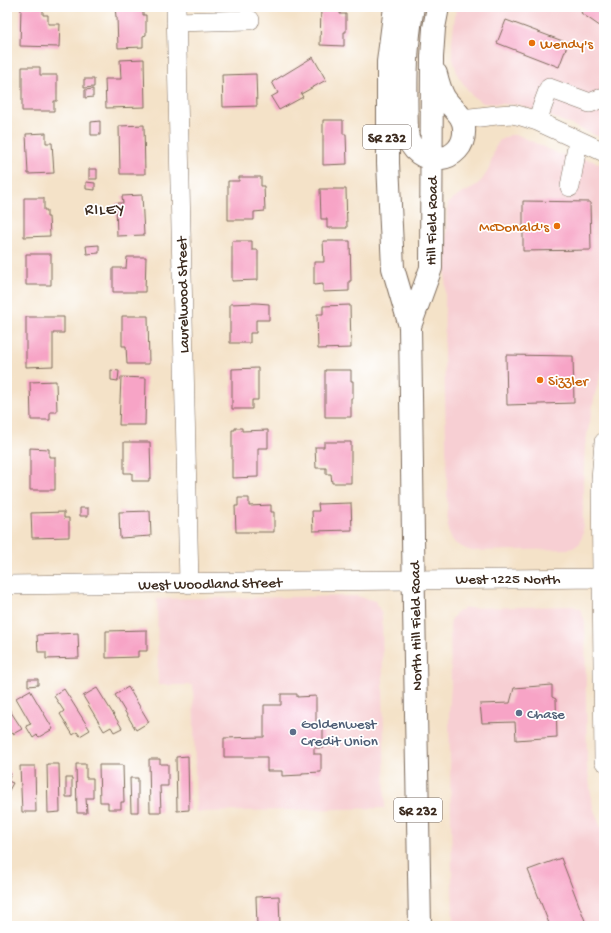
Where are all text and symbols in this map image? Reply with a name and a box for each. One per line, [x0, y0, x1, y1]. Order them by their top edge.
place label: Wendy's [540, 36, 594, 54]
marker: Wendy's [527, 38, 537, 48]
road number: SR 232 [363, 125, 411, 149]
street label: Hill Field Road [423, 175, 443, 266]
district label: RILEY [85, 202, 125, 221]
place label: McDonald's [479, 219, 549, 237]
marker: McDonald's [552, 221, 562, 231]
street label: Laurelwood Street [174, 235, 194, 353]
place label: Sizzler [548, 373, 589, 391]
marker: Sizzler [535, 375, 545, 385]
street label: North Hill Field Road [407, 560, 427, 691]
street label: West 1225 North [456, 571, 560, 589]
street label: West Woodland Street [138, 575, 284, 595]
place label: Chase [527, 706, 565, 724]
marker: Chase [514, 708, 524, 718]
place label: Goldenwest Credit Union [301, 716, 378, 751]
marker: Goldenwest Credit Union [288, 727, 298, 737]
road number: SR 232 [394, 798, 442, 822]

